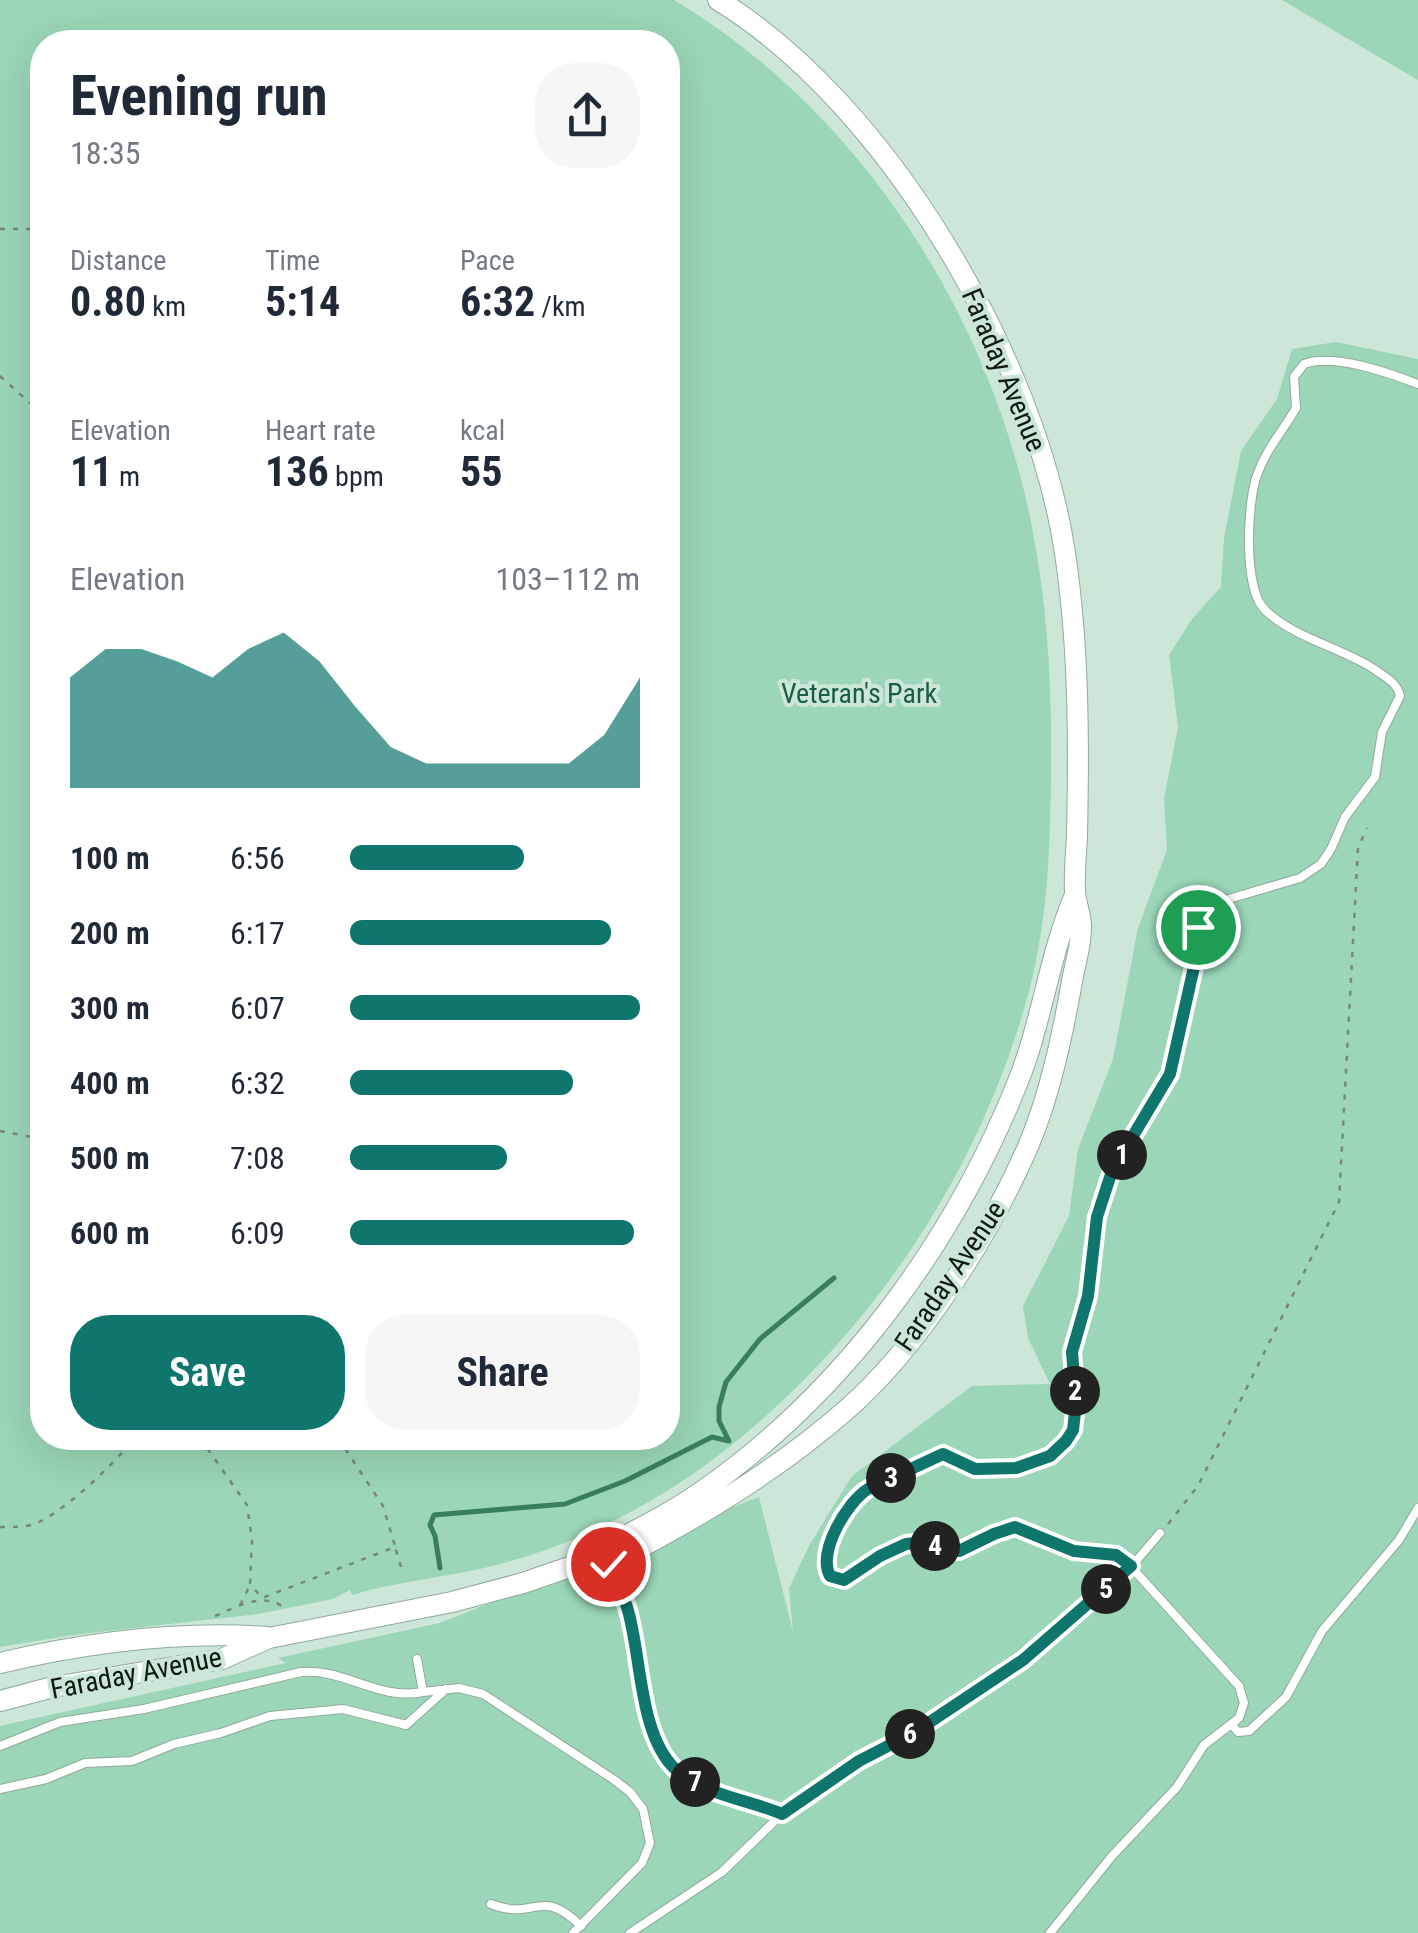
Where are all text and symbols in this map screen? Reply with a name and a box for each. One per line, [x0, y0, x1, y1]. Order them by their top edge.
button: share [535, 63, 640, 168]
text: Evening run [70, 64, 328, 128]
text: 18:35 [70, 134, 141, 172]
text: Distance [70, 244, 167, 277]
text: Time [265, 244, 320, 277]
text: Pace [460, 244, 515, 277]
text: 0.80 [70, 277, 146, 326]
text: 5:14 [265, 277, 340, 326]
text: 6:32 [460, 277, 535, 326]
street label: Faraday Avenue [955, 284, 1053, 456]
text: km [146, 290, 186, 323]
text: /km [535, 290, 586, 323]
text: Elevation [70, 414, 171, 447]
text: Heart rate [265, 414, 376, 447]
text: kcal [460, 414, 505, 447]
text: 11 [70, 447, 112, 496]
text: 136 [265, 447, 329, 496]
text: 55 [460, 447, 502, 496]
text: m [112, 460, 140, 493]
text: bpm [329, 460, 384, 493]
text: Elevation [70, 560, 185, 598]
text: 103–112 m [495, 560, 640, 598]
park label: Veteran's Park [781, 677, 937, 710]
text: 100 m [70, 839, 150, 877]
text: 6:56 [230, 839, 285, 877]
pin [1156, 885, 1241, 970]
icon: arrive [1171, 900, 1226, 955]
text: 200 m [70, 914, 150, 952]
text: 6:17 [230, 914, 285, 952]
text: 300 m [70, 989, 150, 1027]
text: 6:07 [230, 989, 285, 1027]
text: 400 m [70, 1064, 150, 1102]
text: 6:32 [230, 1064, 285, 1102]
pin: 1 [1097, 1130, 1147, 1180]
text: 1 [1115, 1138, 1129, 1171]
text: 500 m [70, 1139, 150, 1177]
text: 7:08 [230, 1139, 285, 1177]
street label: Faraday Avenue [888, 1195, 1012, 1357]
text: 600 m [70, 1214, 150, 1252]
text: 6:09 [230, 1214, 285, 1252]
button: Save [70, 1315, 345, 1430]
button: Share [365, 1315, 640, 1430]
pin: 2 [1050, 1366, 1100, 1416]
text: 2 [1068, 1374, 1082, 1407]
pin: 3 [866, 1453, 916, 1503]
text: 3 [884, 1461, 898, 1494]
pin: 4 [910, 1521, 960, 1571]
pin [566, 1522, 651, 1607]
text: 4 [928, 1529, 942, 1562]
icon: check [581, 1537, 636, 1592]
pin: 5 [1081, 1564, 1131, 1614]
text: 5 [1099, 1572, 1113, 1605]
street label: Faraday Avenue [48, 1640, 224, 1706]
pin: 6 [885, 1709, 935, 1759]
text: 6 [903, 1717, 917, 1750]
pin: 7 [670, 1757, 720, 1807]
text: 7 [688, 1765, 702, 1798]

